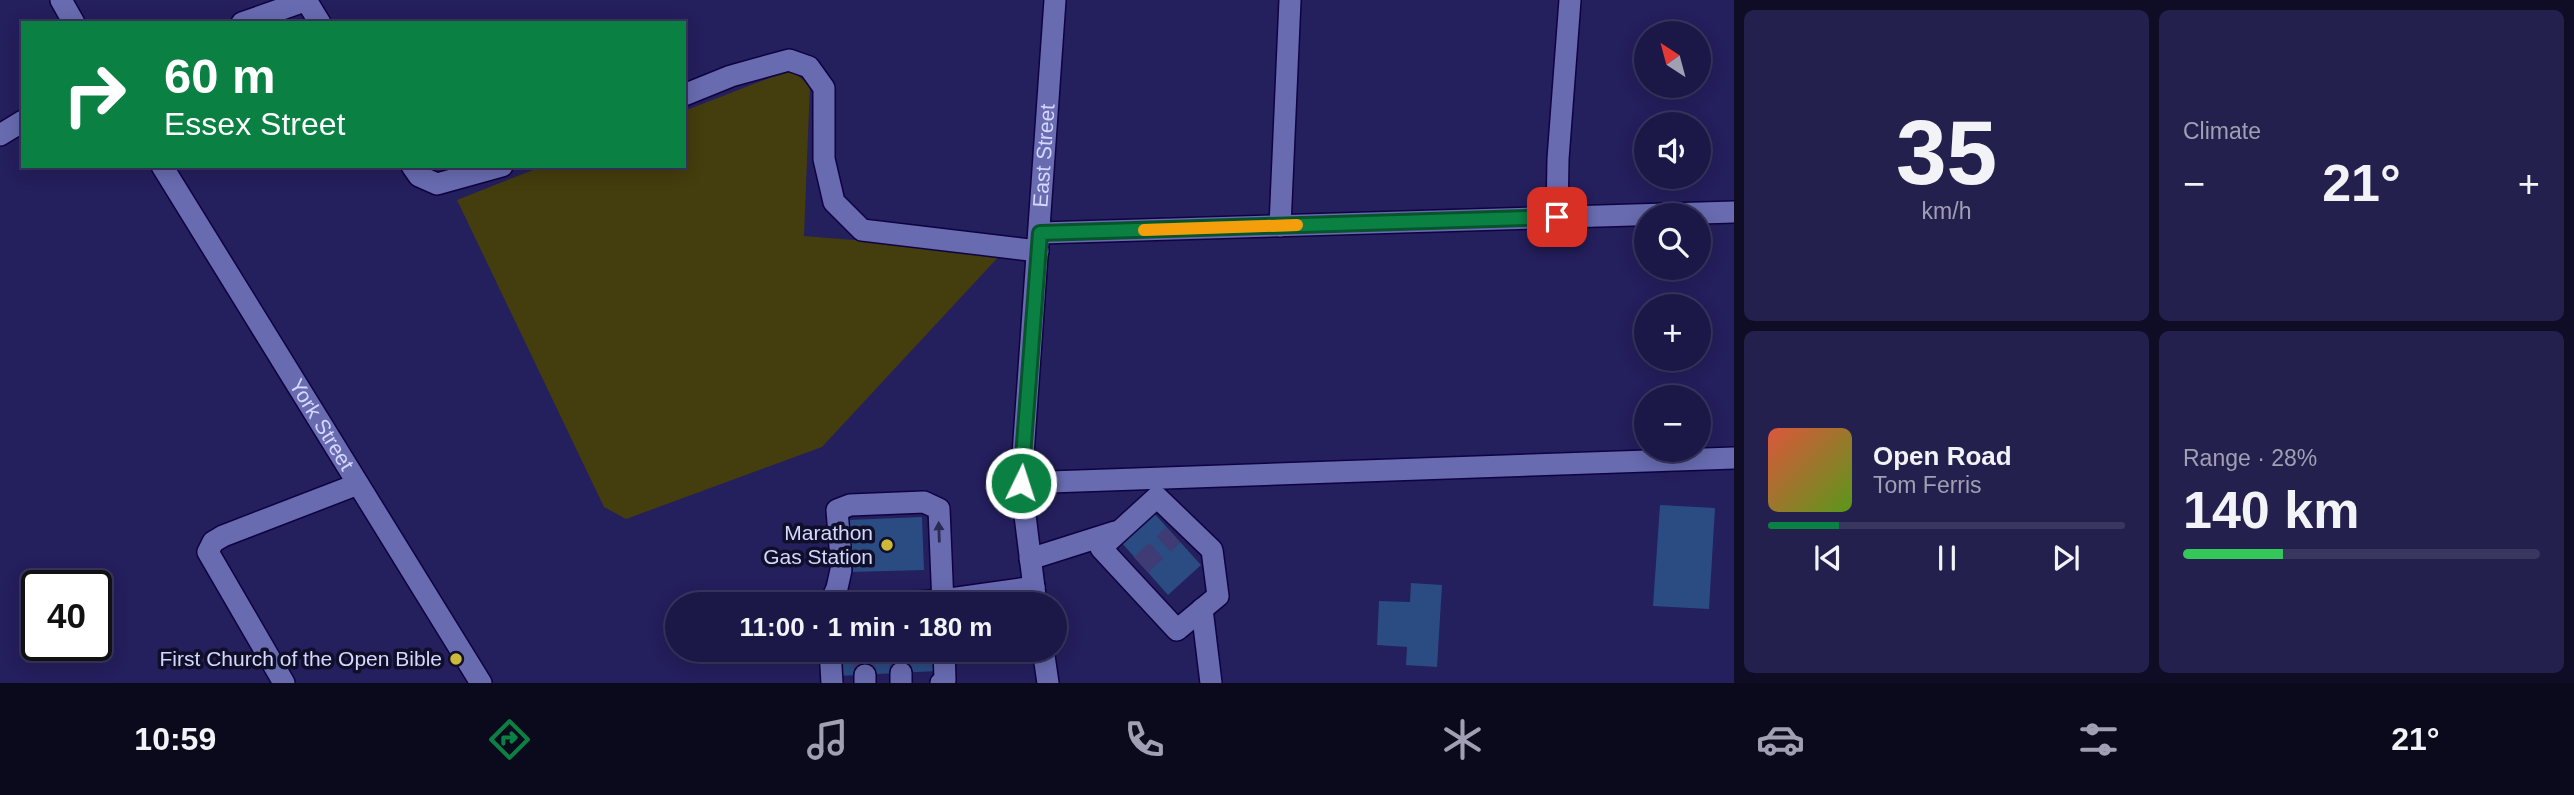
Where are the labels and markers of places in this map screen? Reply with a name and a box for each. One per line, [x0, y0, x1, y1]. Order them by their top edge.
pin [1527, 187, 1587, 247]
place label: Marathon Gas Station [763, 521, 873, 568]
marker: Marathon Gas Station [879, 537, 895, 553]
place label: First Church of the Open Bible [160, 647, 442, 670]
marker: First Church of the Open Bible [448, 651, 464, 667]

